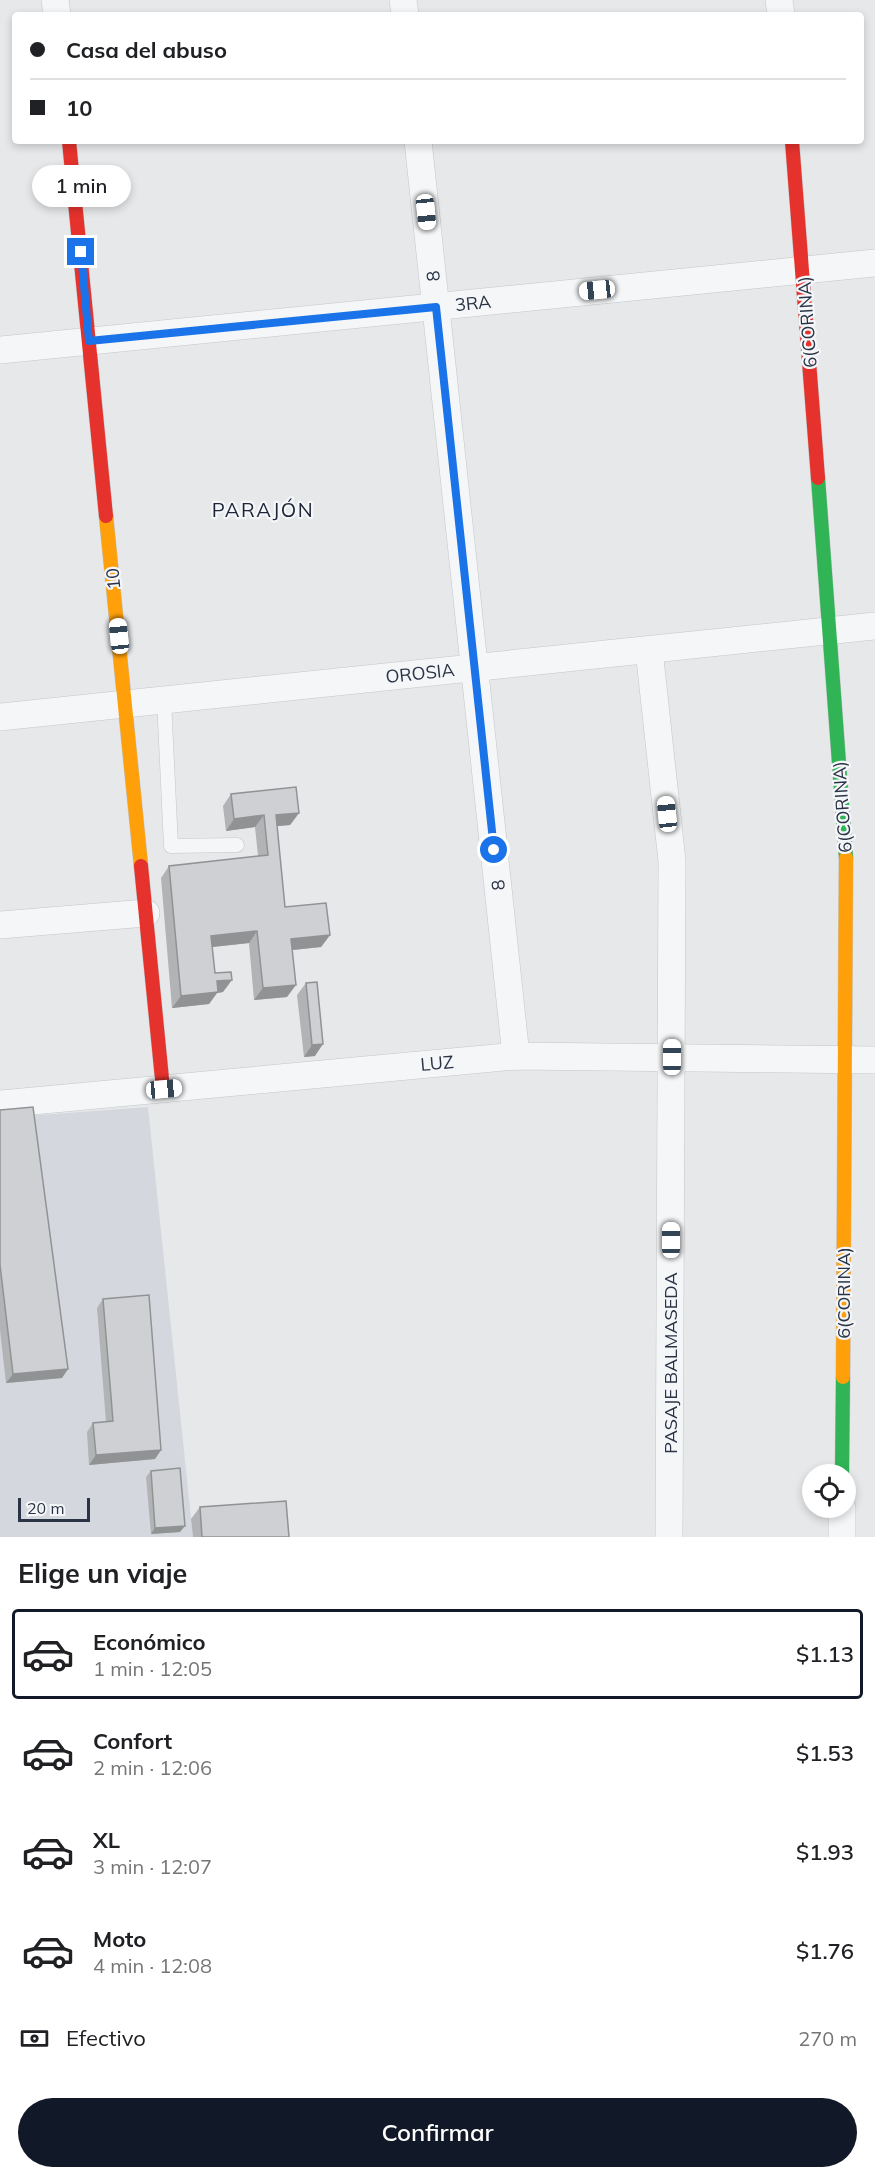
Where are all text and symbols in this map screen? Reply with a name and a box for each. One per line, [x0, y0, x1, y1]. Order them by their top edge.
text: Casa del abuso [66, 36, 227, 64]
text: 10 [66, 94, 92, 122]
callout: 1 min [32, 165, 130, 207]
text: 1 min [56, 173, 107, 198]
car [415, 193, 437, 231]
route end [67, 238, 94, 265]
street label: 8 [421, 269, 445, 283]
street label: 6(CORINA) [792, 275, 822, 369]
car [578, 279, 616, 301]
street label: 3RA [454, 290, 492, 316]
district label: PARAJÓN [212, 497, 314, 522]
street label: 10 [100, 567, 126, 591]
car [108, 617, 130, 655]
street label: OROSIA [384, 658, 456, 688]
street label: 6(CORINA) [827, 760, 857, 854]
car [656, 795, 678, 833]
route start [480, 836, 507, 863]
street label: 8 [486, 878, 510, 892]
car [663, 1039, 681, 1075]
street label: LUZ [419, 1050, 455, 1076]
car [145, 1078, 183, 1100]
car [662, 1222, 680, 1258]
street label: 6(CORINA) [832, 1247, 855, 1339]
street label: PASAJE BALMASEDA [659, 1272, 682, 1454]
map controls [802, 1464, 856, 1518]
button: locate [802, 1464, 856, 1518]
scale bar [18, 1495, 90, 1522]
text: 20 m [27, 1498, 64, 1518]
text: Elige un viaje [18, 1556, 187, 1590]
icon: car [21, 1627, 75, 1681]
text: Económico [93, 1628, 206, 1656]
text: $1.13 [796, 1640, 854, 1668]
text: 1 min · 12:05 [93, 1656, 212, 1681]
icon: car [21, 1726, 75, 1780]
text: Confort [93, 1727, 172, 1755]
text: $1.53 [796, 1739, 854, 1767]
text: 2 min · 12:06 [93, 1755, 212, 1780]
icon: car [21, 1825, 75, 1879]
text: XL [93, 1826, 120, 1854]
text: $1.93 [796, 1838, 854, 1866]
text: 3 min · 12:07 [93, 1854, 212, 1879]
icon: car [21, 1924, 75, 1978]
text: Moto [93, 1925, 146, 1953]
text: $1.76 [796, 1937, 854, 1965]
text: 4 min · 12:08 [93, 1953, 212, 1978]
icon: cash [18, 2022, 51, 2055]
text: Efectivo [66, 2024, 146, 2052]
text: 270 m [798, 2026, 857, 2051]
button: Confirmar [18, 2098, 857, 2167]

